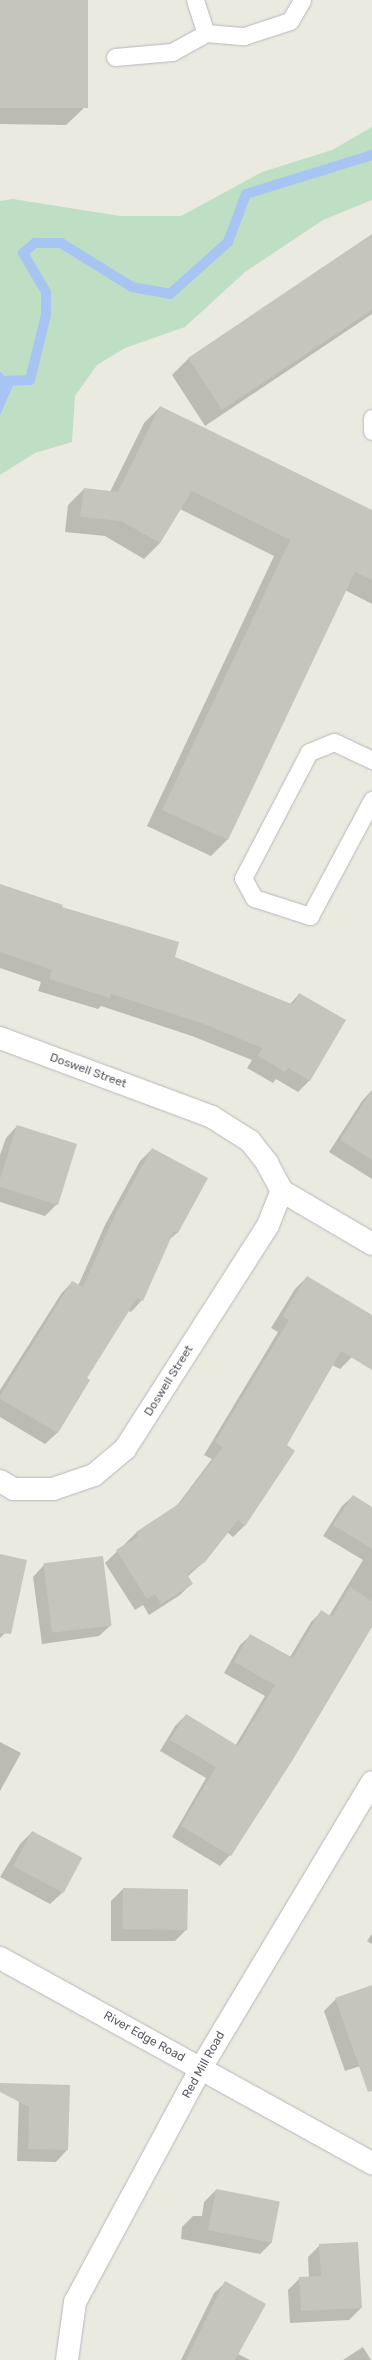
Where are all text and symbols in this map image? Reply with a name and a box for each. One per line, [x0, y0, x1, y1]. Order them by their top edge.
street label: Doswell Street [48, 1050, 128, 1092]
street label: Doswell Street [141, 1343, 197, 1419]
street label: River Edge Road [101, 2009, 187, 2065]
street label: Red Mill Road [180, 2029, 228, 2101]

